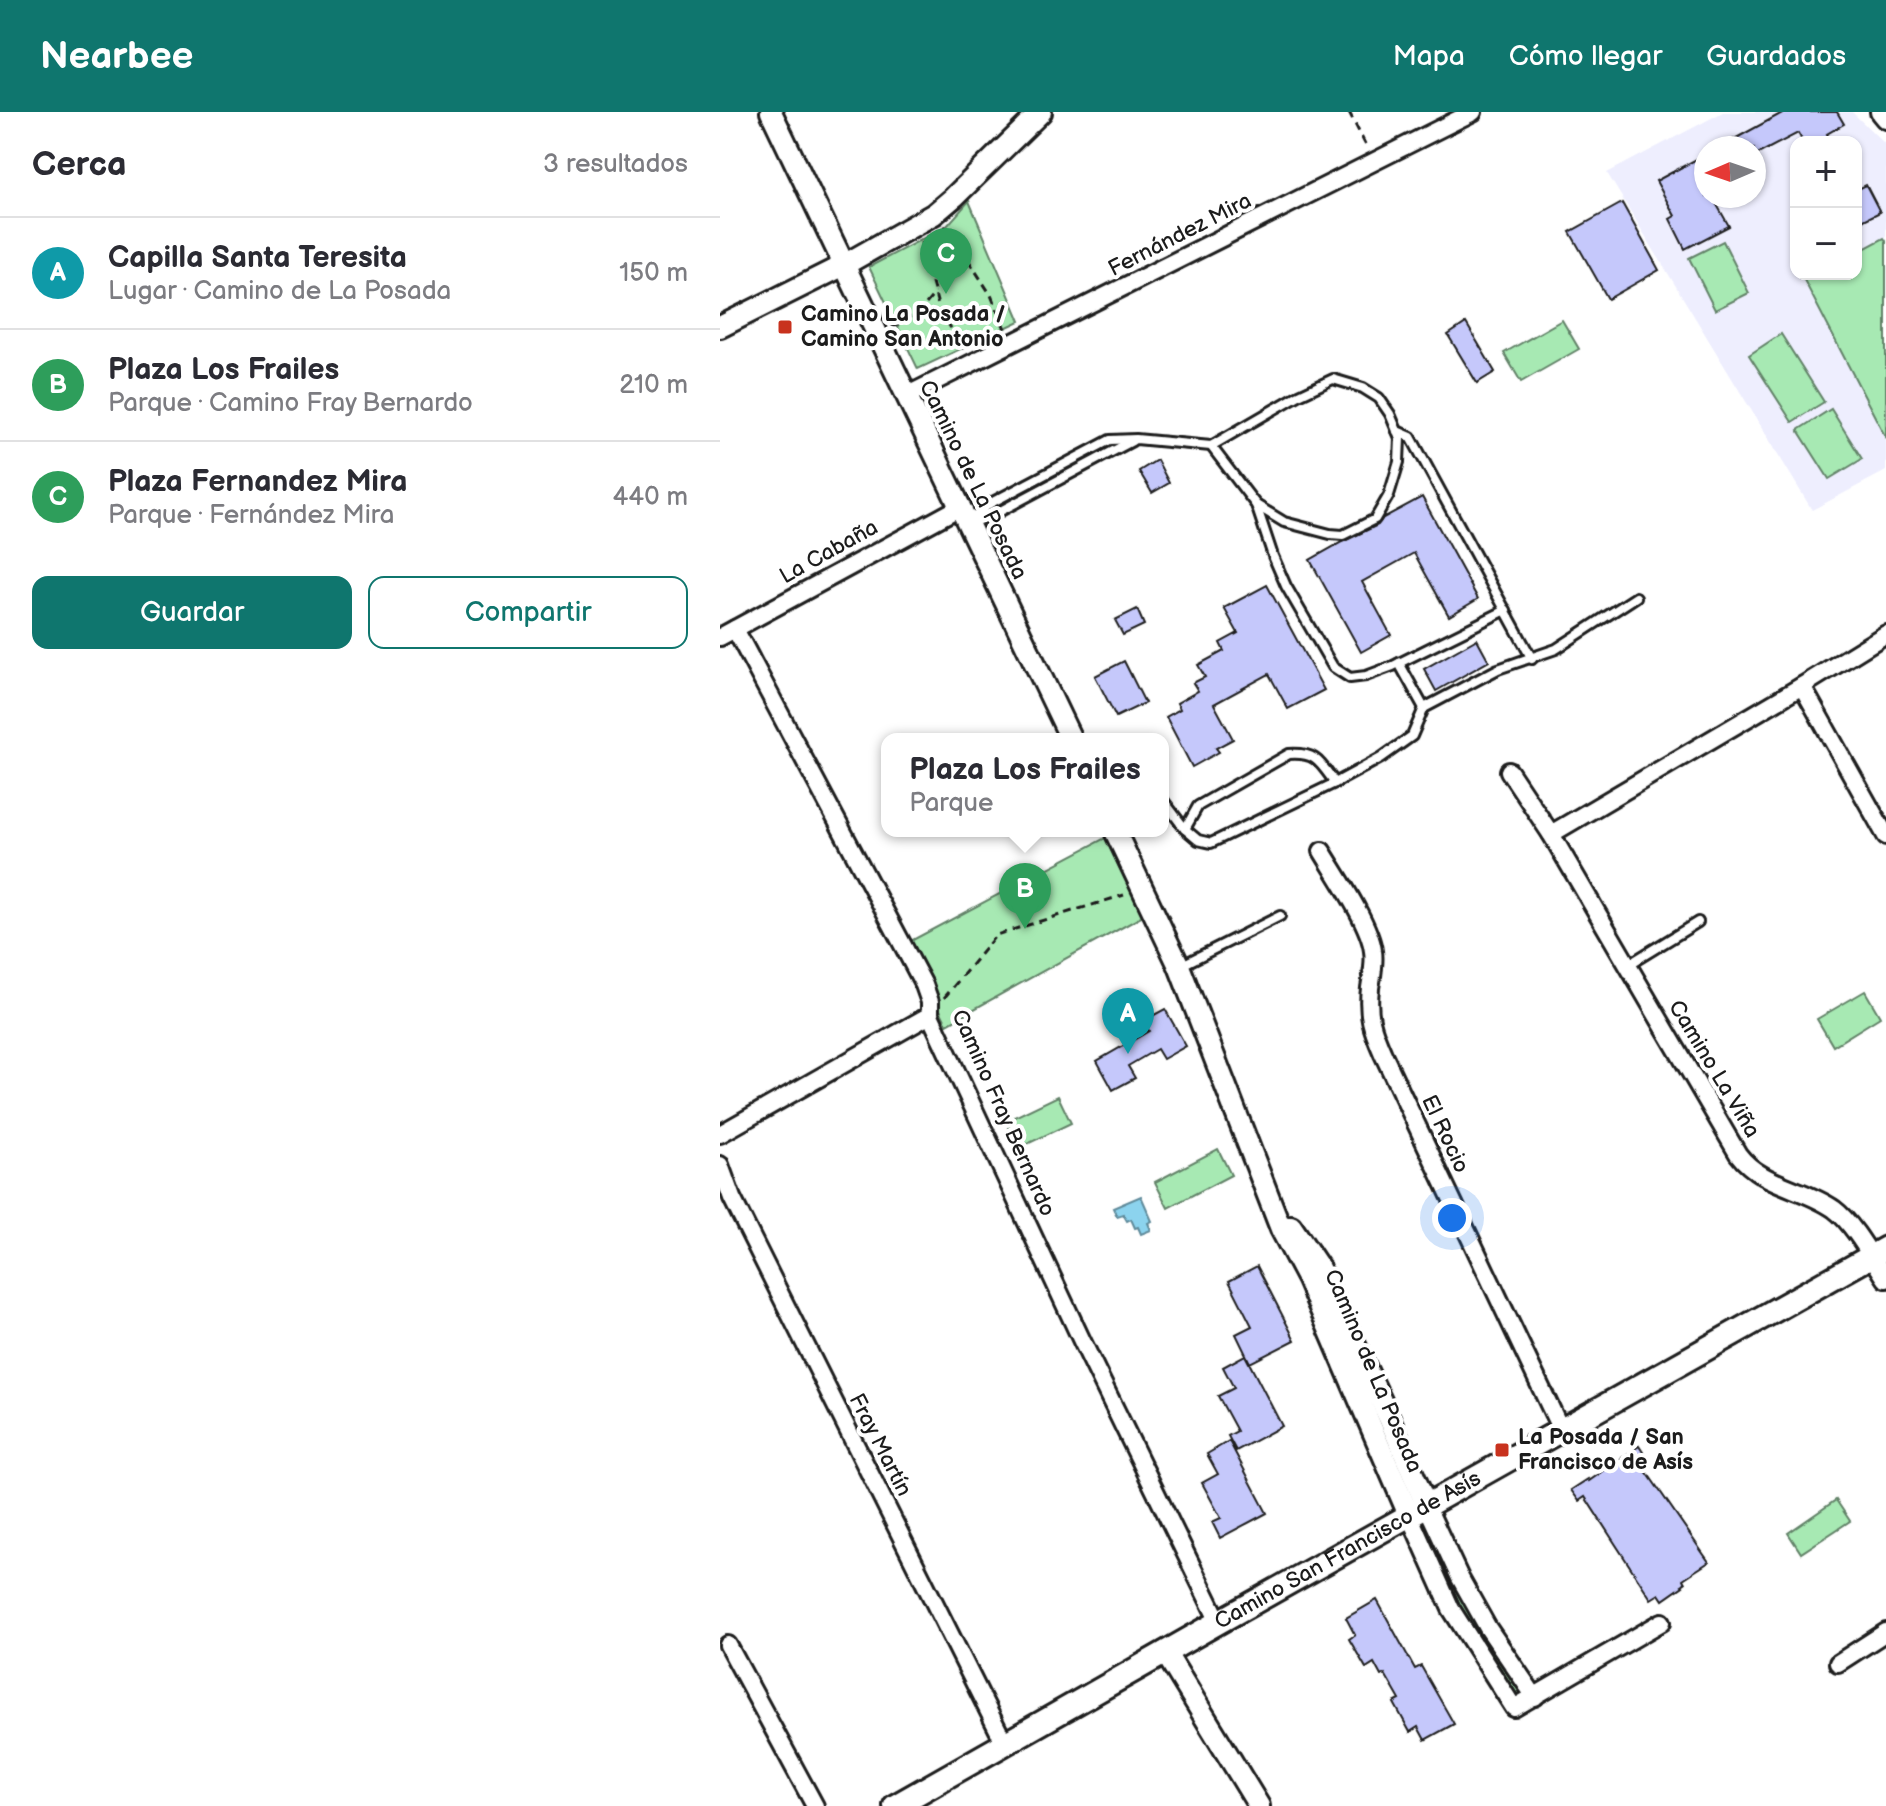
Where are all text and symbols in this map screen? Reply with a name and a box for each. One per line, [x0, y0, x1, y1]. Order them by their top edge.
text: Nearbee [40, 34, 193, 79]
text: Mapa [1393, 40, 1465, 73]
text: Cómo llegar [1509, 40, 1662, 73]
text: Guardados [1706, 40, 1846, 73]
north arrow [1694, 136, 1766, 208]
map controls [1790, 136, 1862, 280]
button: + [1790, 136, 1862, 208]
text: Cerca [32, 144, 127, 185]
text: 3 resultados [543, 149, 688, 180]
street label: Fernández Mira [1104, 187, 1256, 283]
button: − [1790, 208, 1862, 280]
pin: C [920, 228, 972, 294]
text: Capilla Santa Teresita [108, 240, 407, 276]
text: A [50, 258, 66, 289]
text: 150 m [619, 258, 688, 289]
text: Lugar · Camino de La Posada [108, 276, 451, 307]
place label: Camino La Posada / Camino San Antonio [801, 301, 1006, 353]
marker: Camino La Posada / Camino San Antonio [776, 318, 794, 336]
text: Plaza Los Frailes [108, 352, 339, 388]
text: B [49, 370, 67, 401]
text: 210 m [619, 370, 688, 401]
street label: Camino de La Posada [913, 376, 1033, 584]
text: Parque · Camino Fray Bernardo [108, 388, 473, 419]
text: Plaza Fernandez Mira [108, 464, 407, 500]
text: C [49, 482, 67, 513]
text: 440 m [612, 482, 688, 513]
text: Parque · Fernández Mira [108, 500, 394, 531]
street label: La Cabaña [775, 514, 883, 590]
button: Guardar [32, 576, 352, 649]
button: Compartir [368, 576, 688, 649]
popup [881, 733, 1169, 837]
text: Plaza Los Frailes [909, 752, 1141, 788]
text: Parque [909, 788, 993, 819]
pin: B [999, 863, 1051, 929]
pin: A [1102, 988, 1154, 1054]
street label: Camino La Viña [1662, 995, 1766, 1143]
street label: Camino Fray Bernardo [945, 1005, 1061, 1221]
street label: El Rocio [1415, 1091, 1475, 1177]
your location [1432, 1198, 1472, 1238]
street label: Camino de La Posada [1318, 1265, 1428, 1477]
street label: Fray Martín [843, 1389, 917, 1501]
place label: La Posada / San Francisco de Asís [1518, 1424, 1693, 1476]
marker: La Posada / San Francisco de Asís [1493, 1441, 1511, 1459]
street label: Camino San Francisco de Asís [1210, 1465, 1485, 1635]

